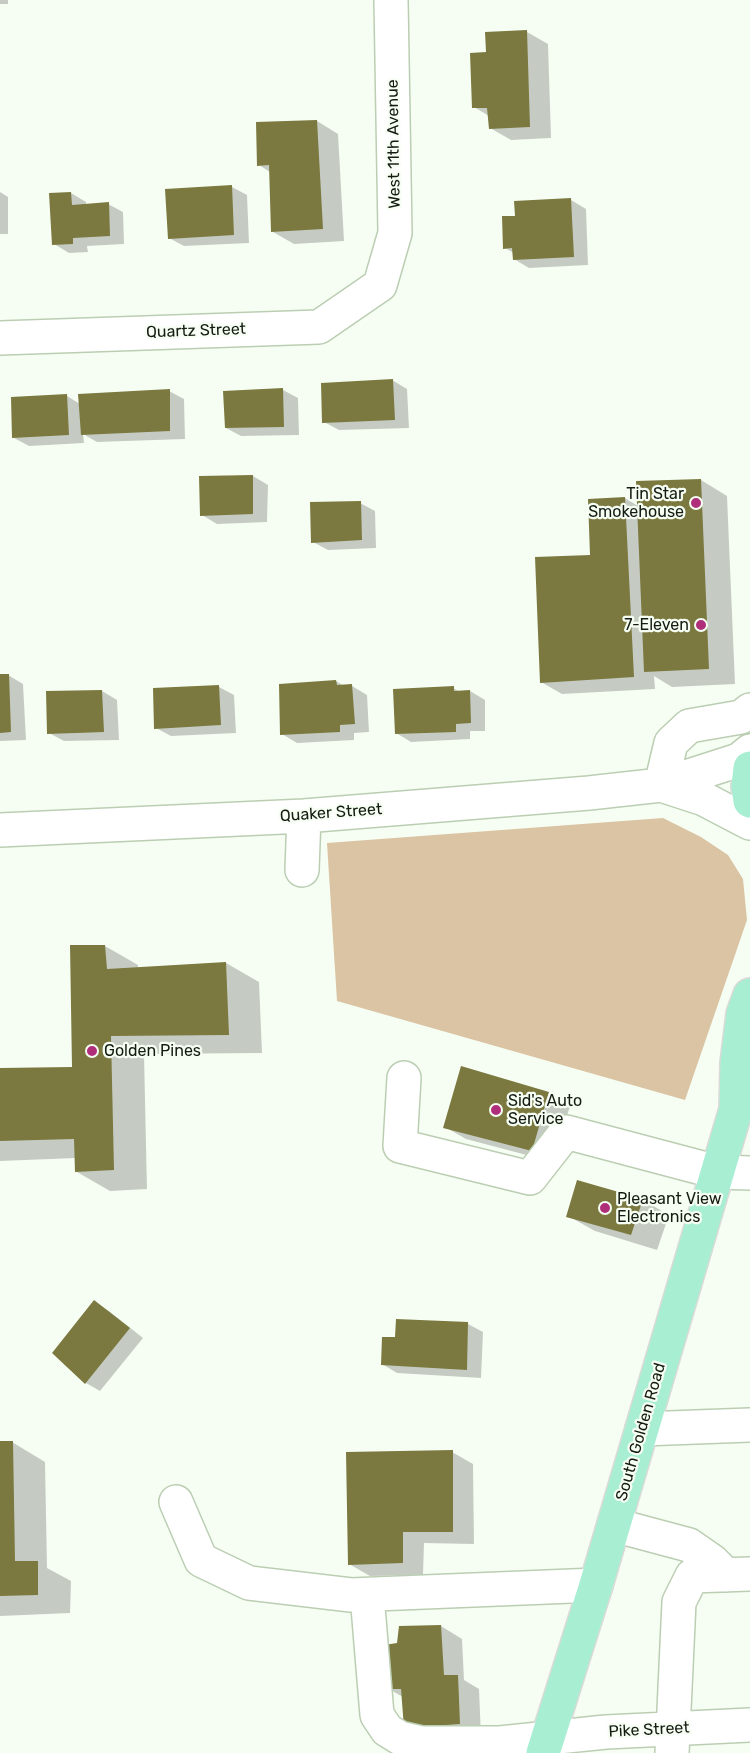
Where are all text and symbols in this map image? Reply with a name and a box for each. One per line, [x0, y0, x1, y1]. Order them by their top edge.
street label: West 11th Avenue [383, 79, 405, 209]
street label: Quartz Street [146, 320, 246, 342]
place label: Tin Star Smokehouse [588, 484, 684, 522]
marker: Tin Star Smokehouse [689, 496, 703, 510]
place label: 7-Eleven [624, 615, 689, 635]
marker: 7-Eleven [694, 618, 708, 632]
street label: Quaker Street [279, 800, 383, 826]
place label: Golden Pines [104, 1041, 201, 1061]
marker: Golden Pines [85, 1044, 99, 1058]
place label: Sid's Auto Service [508, 1091, 582, 1129]
marker: Sid's Auto Service [489, 1103, 503, 1117]
place label: Pleasant View Electronics [617, 1189, 722, 1227]
marker: Pleasant View Electronics [598, 1201, 612, 1215]
street label: South Golden Road [612, 1361, 670, 1503]
street label: Pike Street [608, 1718, 690, 1742]

